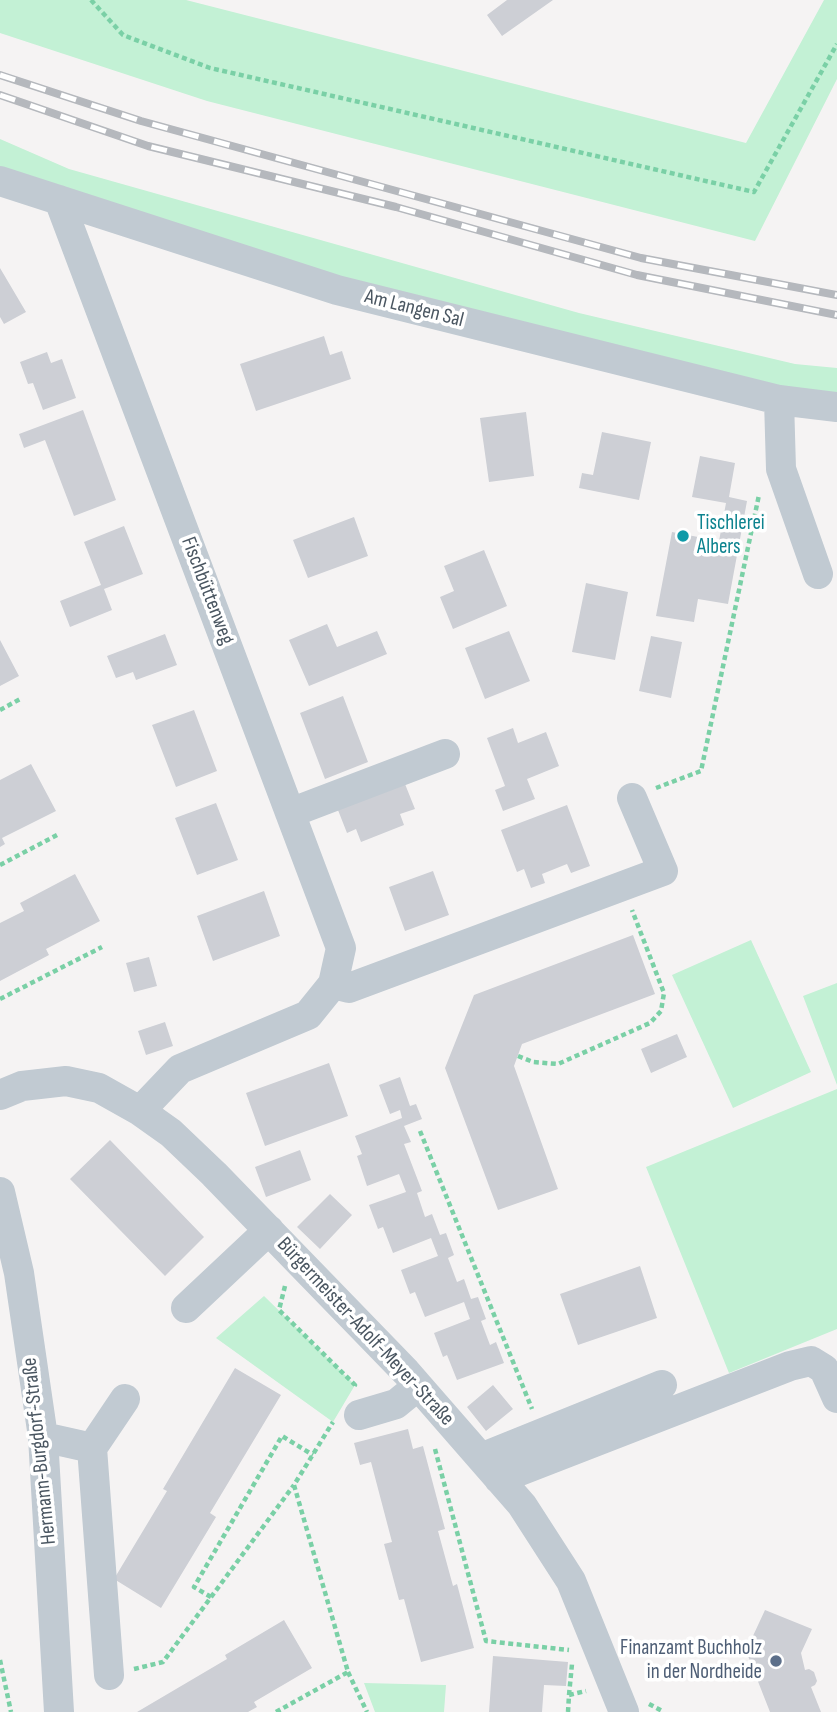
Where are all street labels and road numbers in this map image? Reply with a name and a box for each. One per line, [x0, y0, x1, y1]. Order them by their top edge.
street label: Am Langen Sal [362, 285, 466, 333]
street label: Fischbüttenweg [175, 534, 239, 648]
street label: Bürgermeister-Adolf-Meyer-Straße [271, 1233, 459, 1431]
street label: Hermann-Burgdorf-Straße [18, 1356, 62, 1546]

